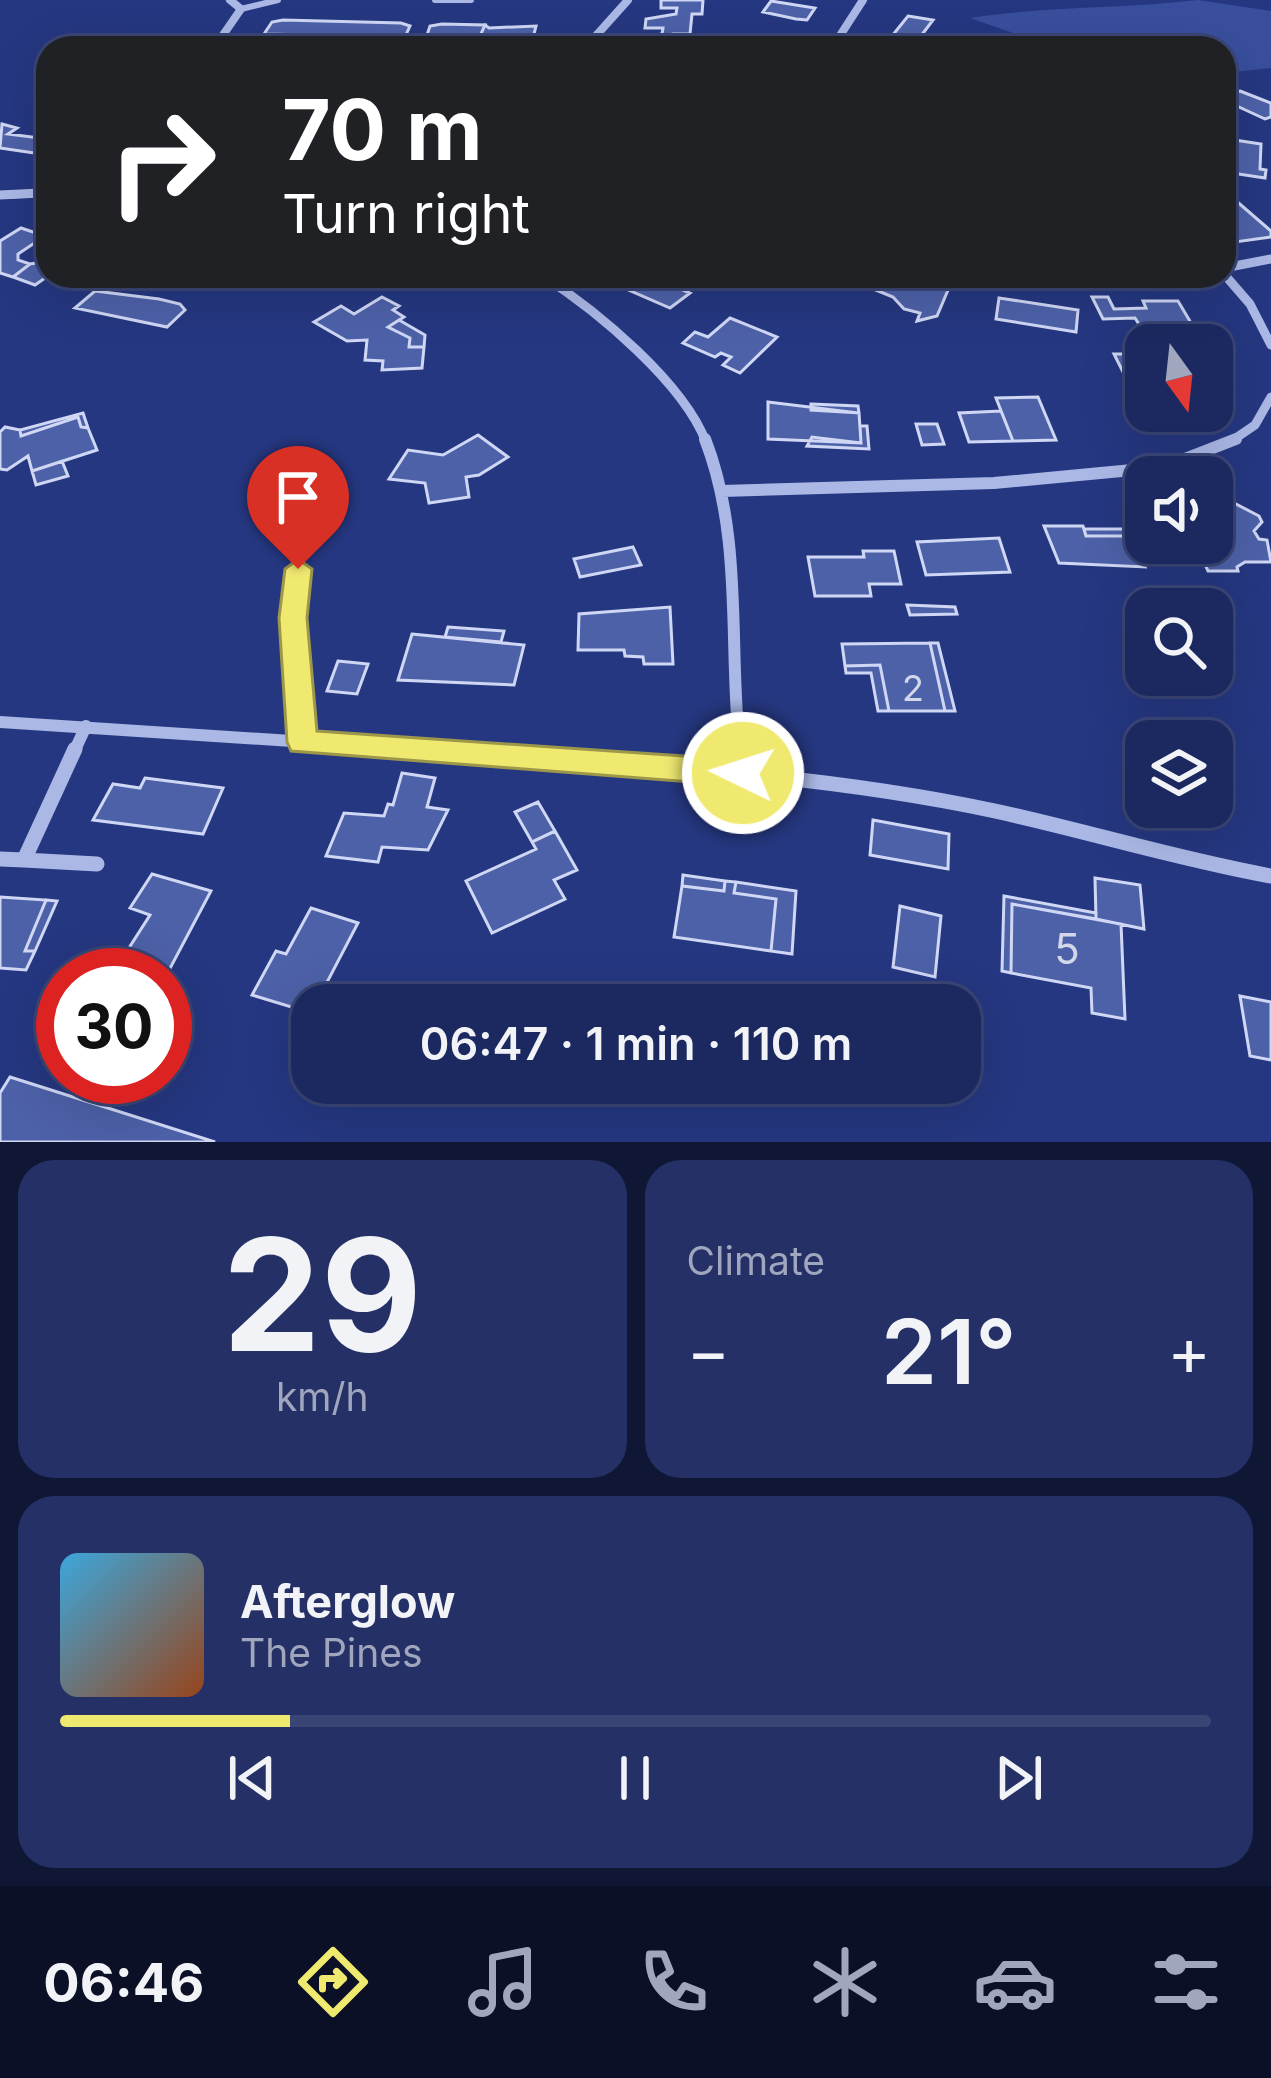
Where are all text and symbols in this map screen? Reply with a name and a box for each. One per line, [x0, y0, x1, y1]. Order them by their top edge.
text: 70 m [282, 79, 483, 180]
icon: right [84, 84, 240, 240]
text: Turn right [282, 181, 530, 246]
north arrow [1125, 324, 1233, 432]
map controls [1125, 324, 1233, 828]
pin [247, 446, 349, 569]
button: sound [1125, 456, 1233, 564]
icon: arrive [265, 464, 331, 530]
button: search [1125, 588, 1233, 696]
house number: 2 [902, 666, 924, 710]
position arrow [680, 710, 806, 836]
button: layers [1125, 720, 1233, 828]
house number: 5 [1054, 923, 1080, 974]
speed limit sign: 30 [36, 948, 192, 1104]
text: 06:47 · 1 min · 110 m [420, 1016, 852, 1071]
text: 29 [222, 1200, 422, 1389]
text: Climate [687, 1237, 825, 1284]
text: 21° [881, 1297, 1016, 1406]
text: − [687, 1311, 730, 1391]
text: + [1167, 1311, 1211, 1391]
text: km/h [276, 1373, 369, 1420]
text: Afterglow [240, 1574, 455, 1629]
text: The Pines [240, 1629, 423, 1676]
icon: previous [219, 1745, 285, 1811]
icon: pause [602, 1745, 668, 1811]
icon: next [986, 1745, 1052, 1811]
icon: directions [291, 1940, 375, 2024]
icon: music [461, 1940, 545, 2024]
icon: phone [632, 1940, 716, 2024]
icon: climate [803, 1940, 887, 2024]
icon: car [973, 1940, 1057, 2024]
icon: filters [1144, 1940, 1228, 2024]
text: 06:46 [43, 1950, 204, 2015]

